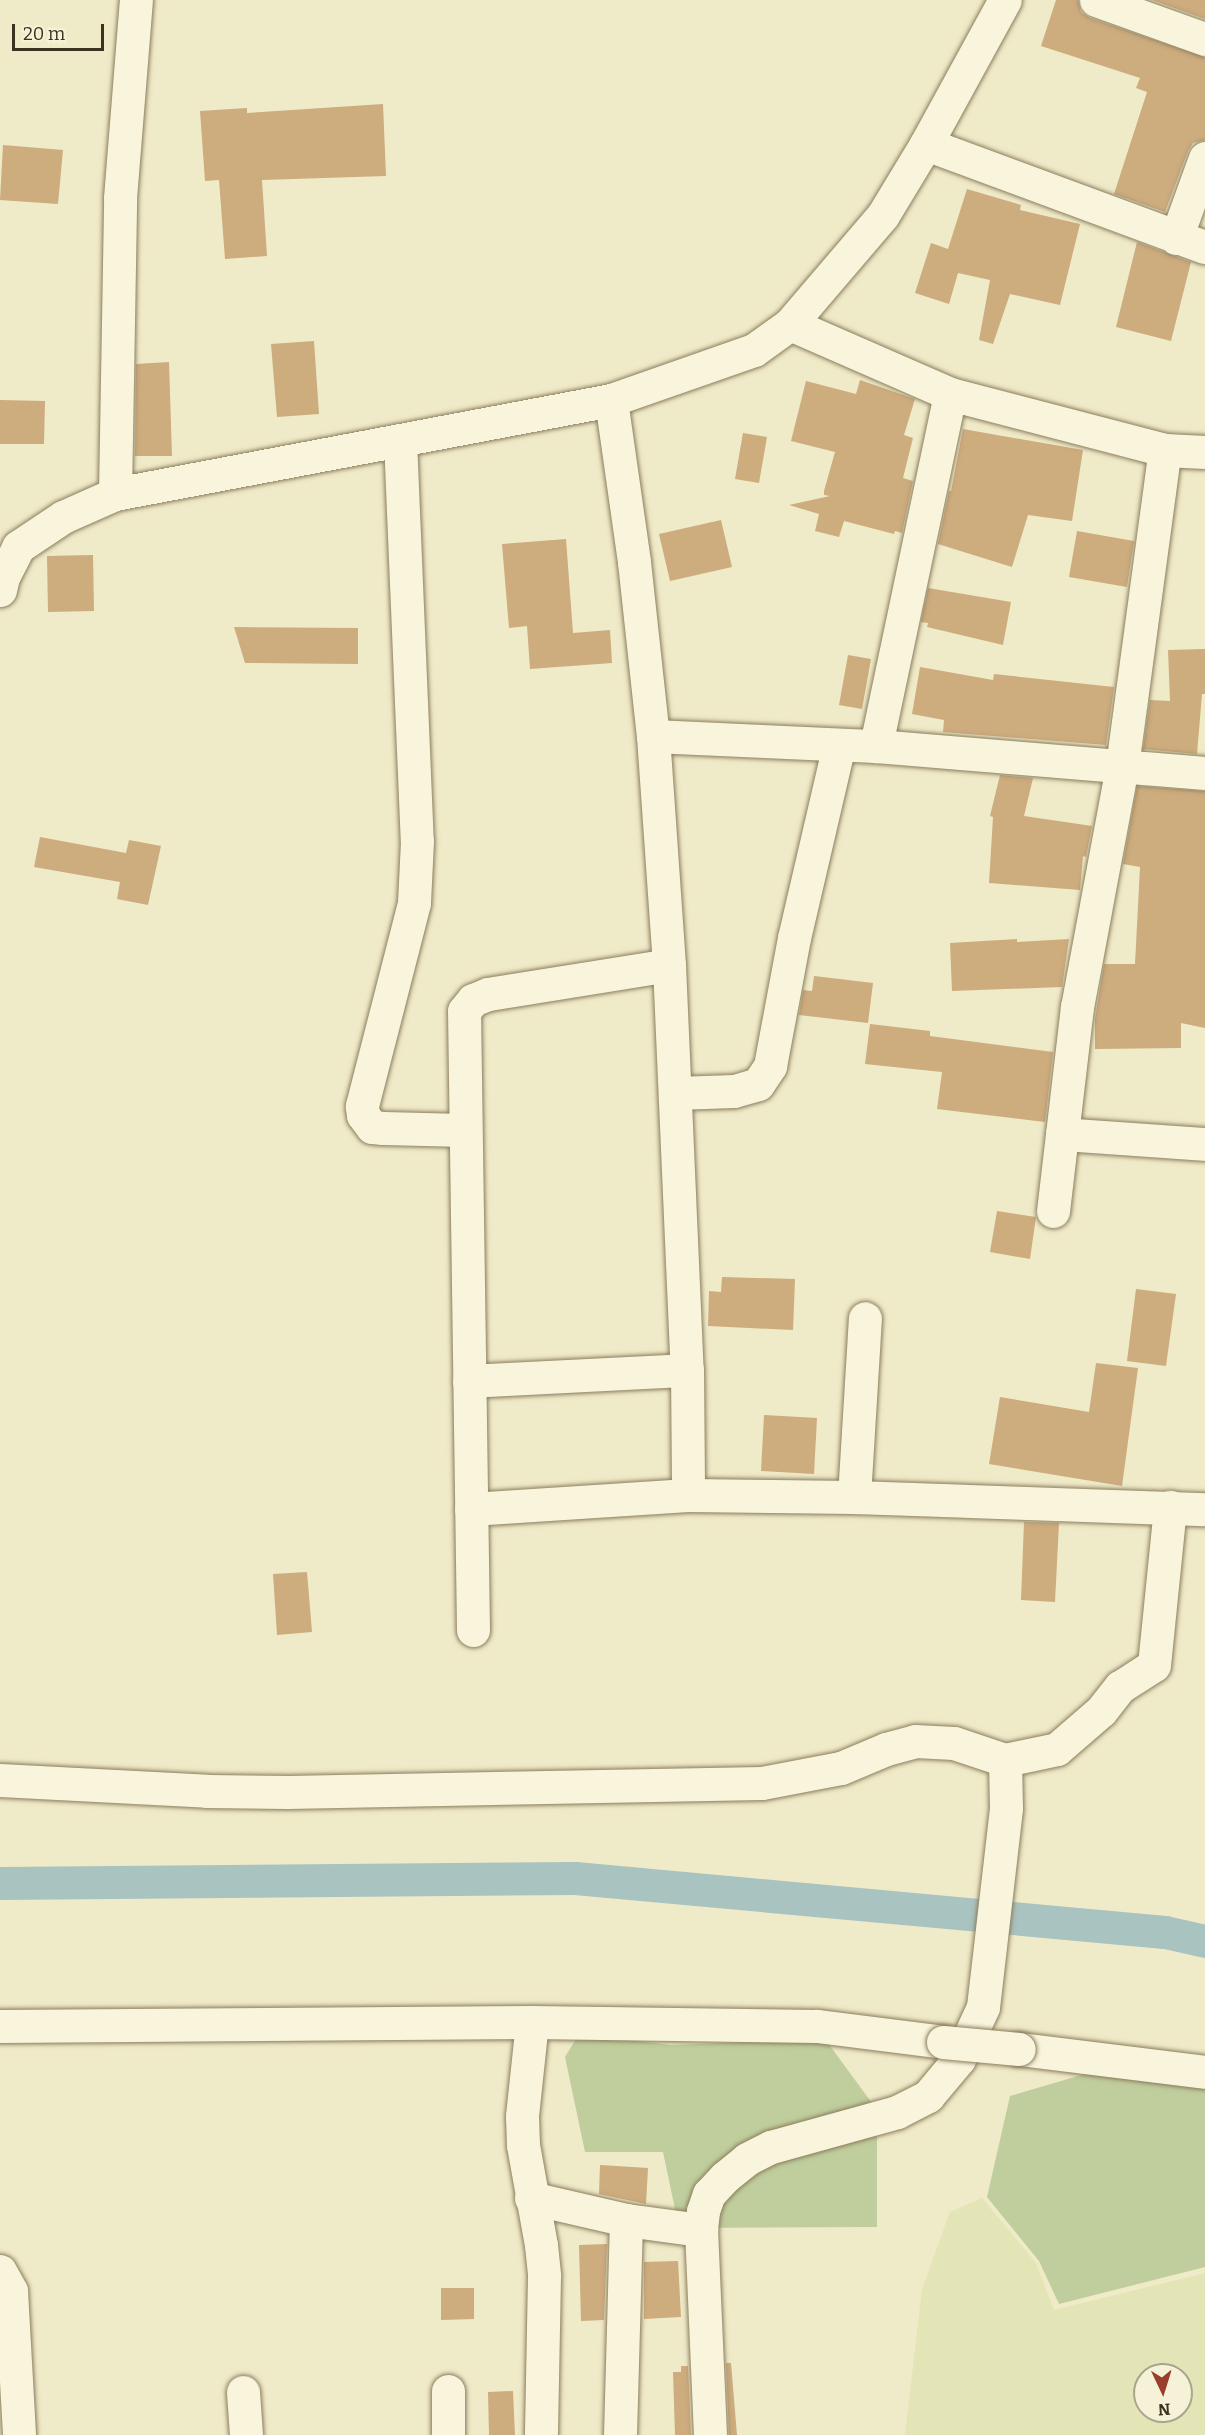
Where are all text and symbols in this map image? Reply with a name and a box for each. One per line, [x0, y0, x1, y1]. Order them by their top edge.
scale bar [15, 12, 106, 50]
text: 20 m [23, 23, 65, 45]
north arrow [1133, 2363, 1193, 2423]
text: N [1157, 2400, 1171, 2419]

